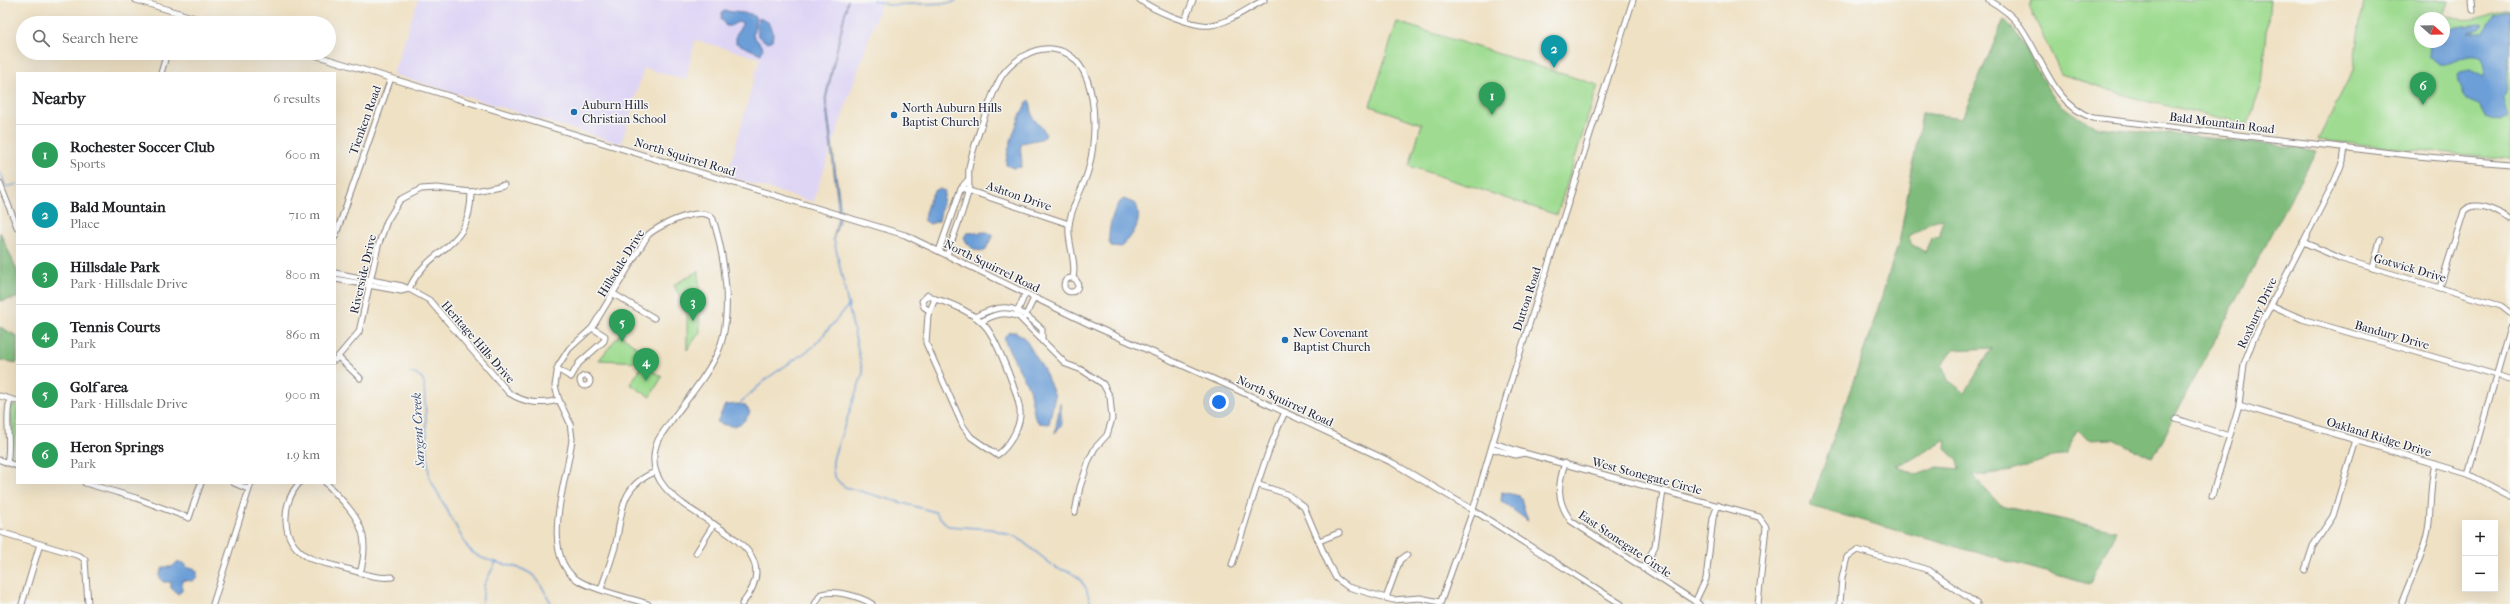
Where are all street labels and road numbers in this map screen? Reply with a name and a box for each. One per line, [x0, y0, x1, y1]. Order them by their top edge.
street label: Tienken Road [346, 83, 384, 156]
street label: Bald Mountain Road [2169, 110, 2276, 136]
street label: North Squirrel Road [633, 135, 738, 179]
street label: Ashton Drive [984, 178, 1053, 214]
street label: Hillsdale Drive [595, 226, 647, 299]
street label: Riverside Drive [347, 233, 379, 315]
street label: North Squirrel Road [942, 237, 1043, 296]
street label: Gotwick Drive [2372, 251, 2448, 285]
street label: Dutton Road [1510, 265, 1544, 333]
street label: Roxbury Drive [2234, 275, 2280, 351]
street label: Heritage Hills Drive [438, 298, 518, 386]
street label: Bandury Drive [2353, 318, 2431, 352]
street label: North Squirrel Road [1234, 372, 1336, 430]
street label: Oakland Ridge Drive [2325, 414, 2433, 460]
street label: West Stonegate Circle [1589, 454, 1704, 497]
street label: East Stonegate Circle [1576, 508, 1674, 580]

